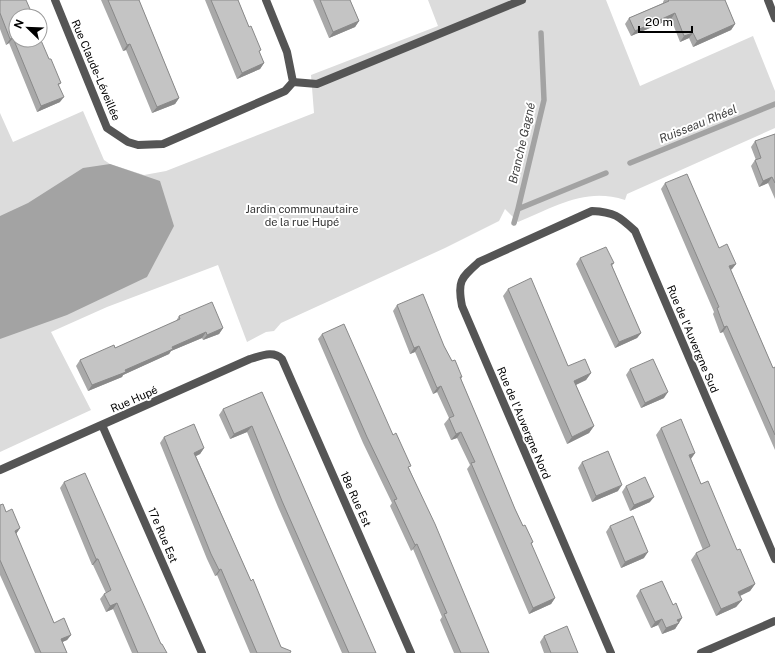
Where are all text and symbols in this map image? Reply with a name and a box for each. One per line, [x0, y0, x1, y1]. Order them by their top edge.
north arrow [8, 8, 48, 48]
scale bar [639, 8, 692, 34]
text: 20 m [645, 15, 673, 29]
text: N [12, 18, 26, 30]
street label: Rue Claude-Léveillée [69, 18, 123, 122]
water label: Branche Gagné [506, 101, 538, 185]
water label: Ruisseau Rhéel [657, 102, 739, 146]
park label: Jardin communautaire de la rue Hupé [246, 203, 358, 228]
street label: Rue de l'Auvergne Sud [665, 283, 721, 395]
street label: Rue de l'Auvergne Nord [495, 365, 553, 481]
street label: Rue Hupé [109, 383, 159, 415]
street label: 18e Rue Est [338, 469, 374, 529]
street label: 17e Rue Est [146, 506, 180, 564]

